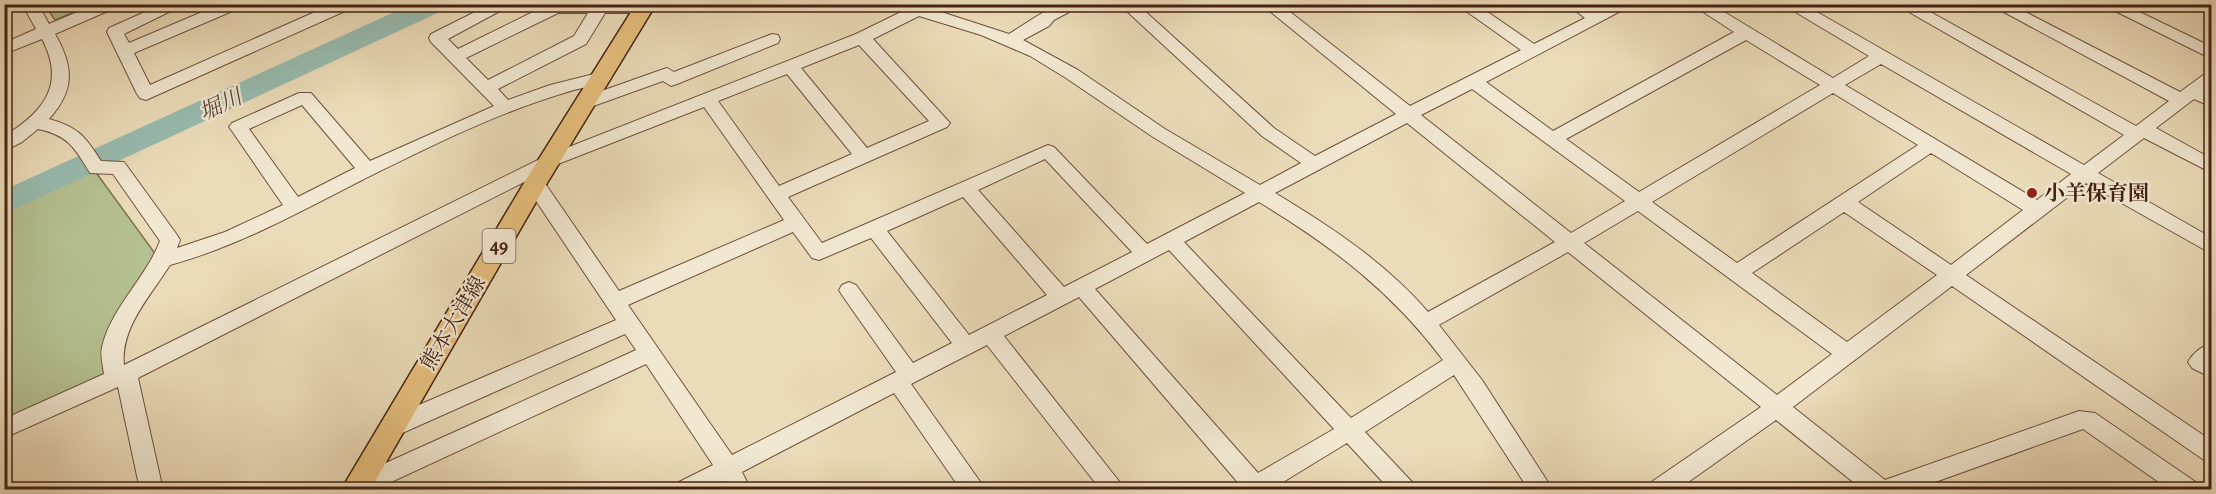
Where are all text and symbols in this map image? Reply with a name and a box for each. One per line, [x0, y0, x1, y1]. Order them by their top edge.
water label: 堀川 [194, 81, 249, 128]
place label: 小羊保育園 [2044, 179, 2149, 207]
marker: 小羊保育園 [2025, 186, 2039, 200]
road number: 49 [482, 229, 516, 263]
street label: 熊本大津線 [414, 271, 492, 375]

